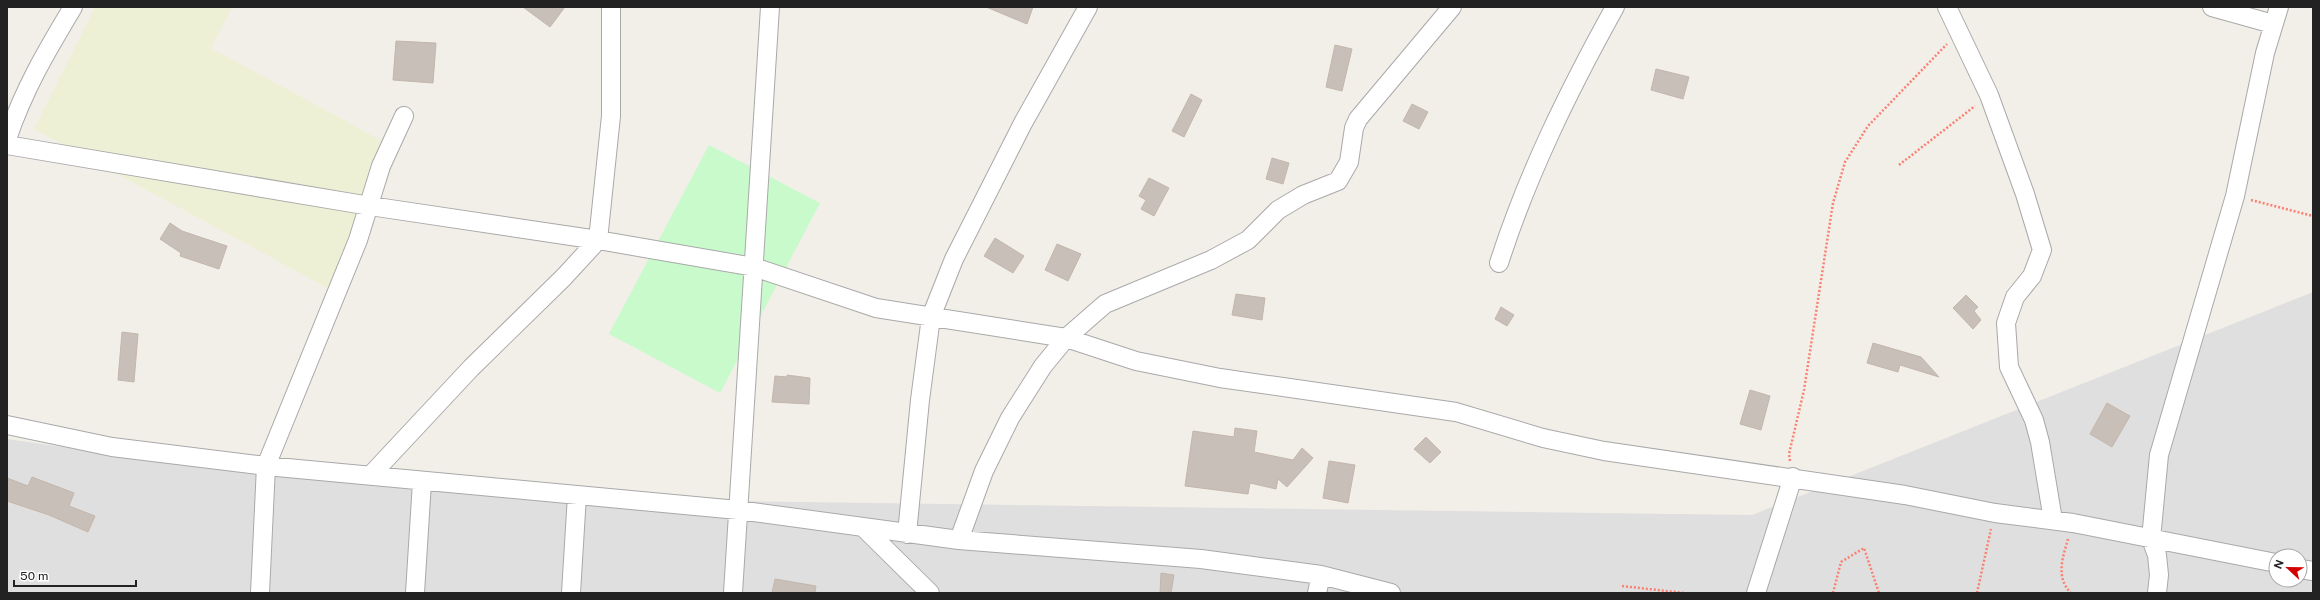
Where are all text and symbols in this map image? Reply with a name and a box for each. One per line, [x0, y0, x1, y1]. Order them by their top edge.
north arrow [2268, 548, 2308, 588]
text: N [2272, 558, 2286, 570]
scale bar [14, 562, 136, 588]
text: 50 m [20, 569, 48, 583]

